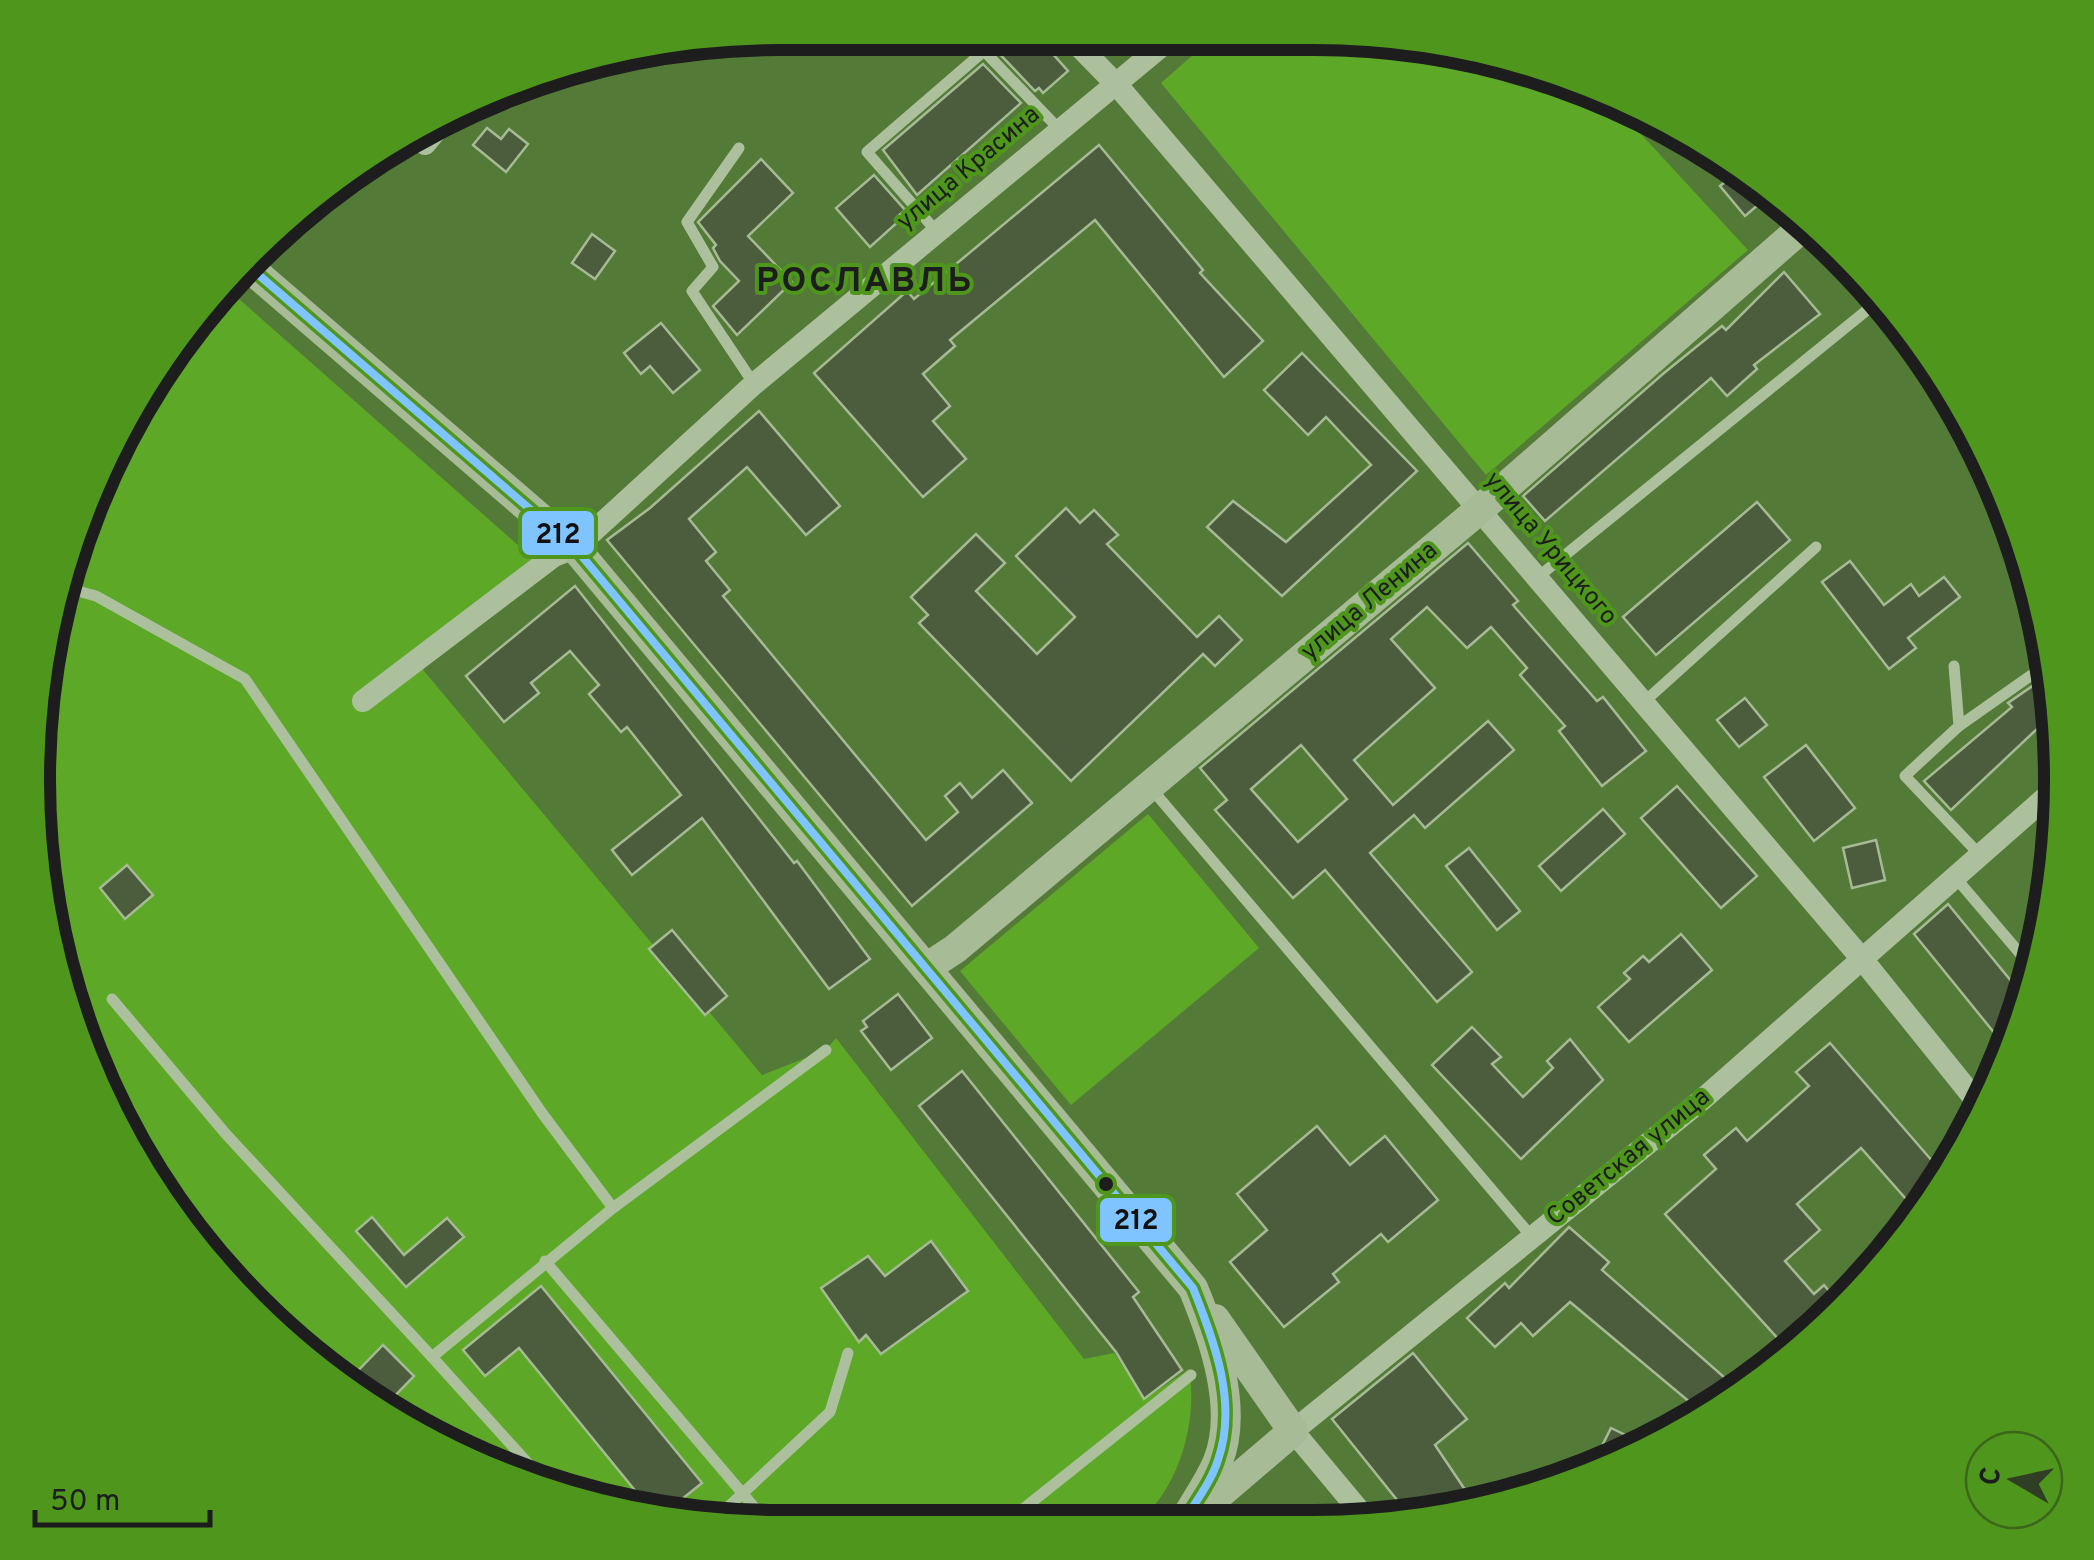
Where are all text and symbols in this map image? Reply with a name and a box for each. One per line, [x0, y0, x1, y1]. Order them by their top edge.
street label: улица Красина [891, 100, 1047, 238]
district label: РОСЛАВЛЬ [756, 260, 974, 304]
street label: улица Урицкого [1476, 466, 1624, 632]
line badge: 212 [520, 509, 596, 557]
text: 212 [535, 518, 581, 554]
street label: улица Ленина [1295, 536, 1445, 668]
street label: Советская улица [1541, 1082, 1717, 1234]
unlabelled marker [1096, 1174, 1116, 1194]
line badge: 212 [1098, 1196, 1174, 1244]
text: 212 [1113, 1204, 1159, 1240]
north arrow [1964, 1430, 2064, 1530]
scale bar [35, 1465, 210, 1527]
text: С [1973, 1465, 2011, 1488]
text: 50 m [50, 1484, 120, 1521]

